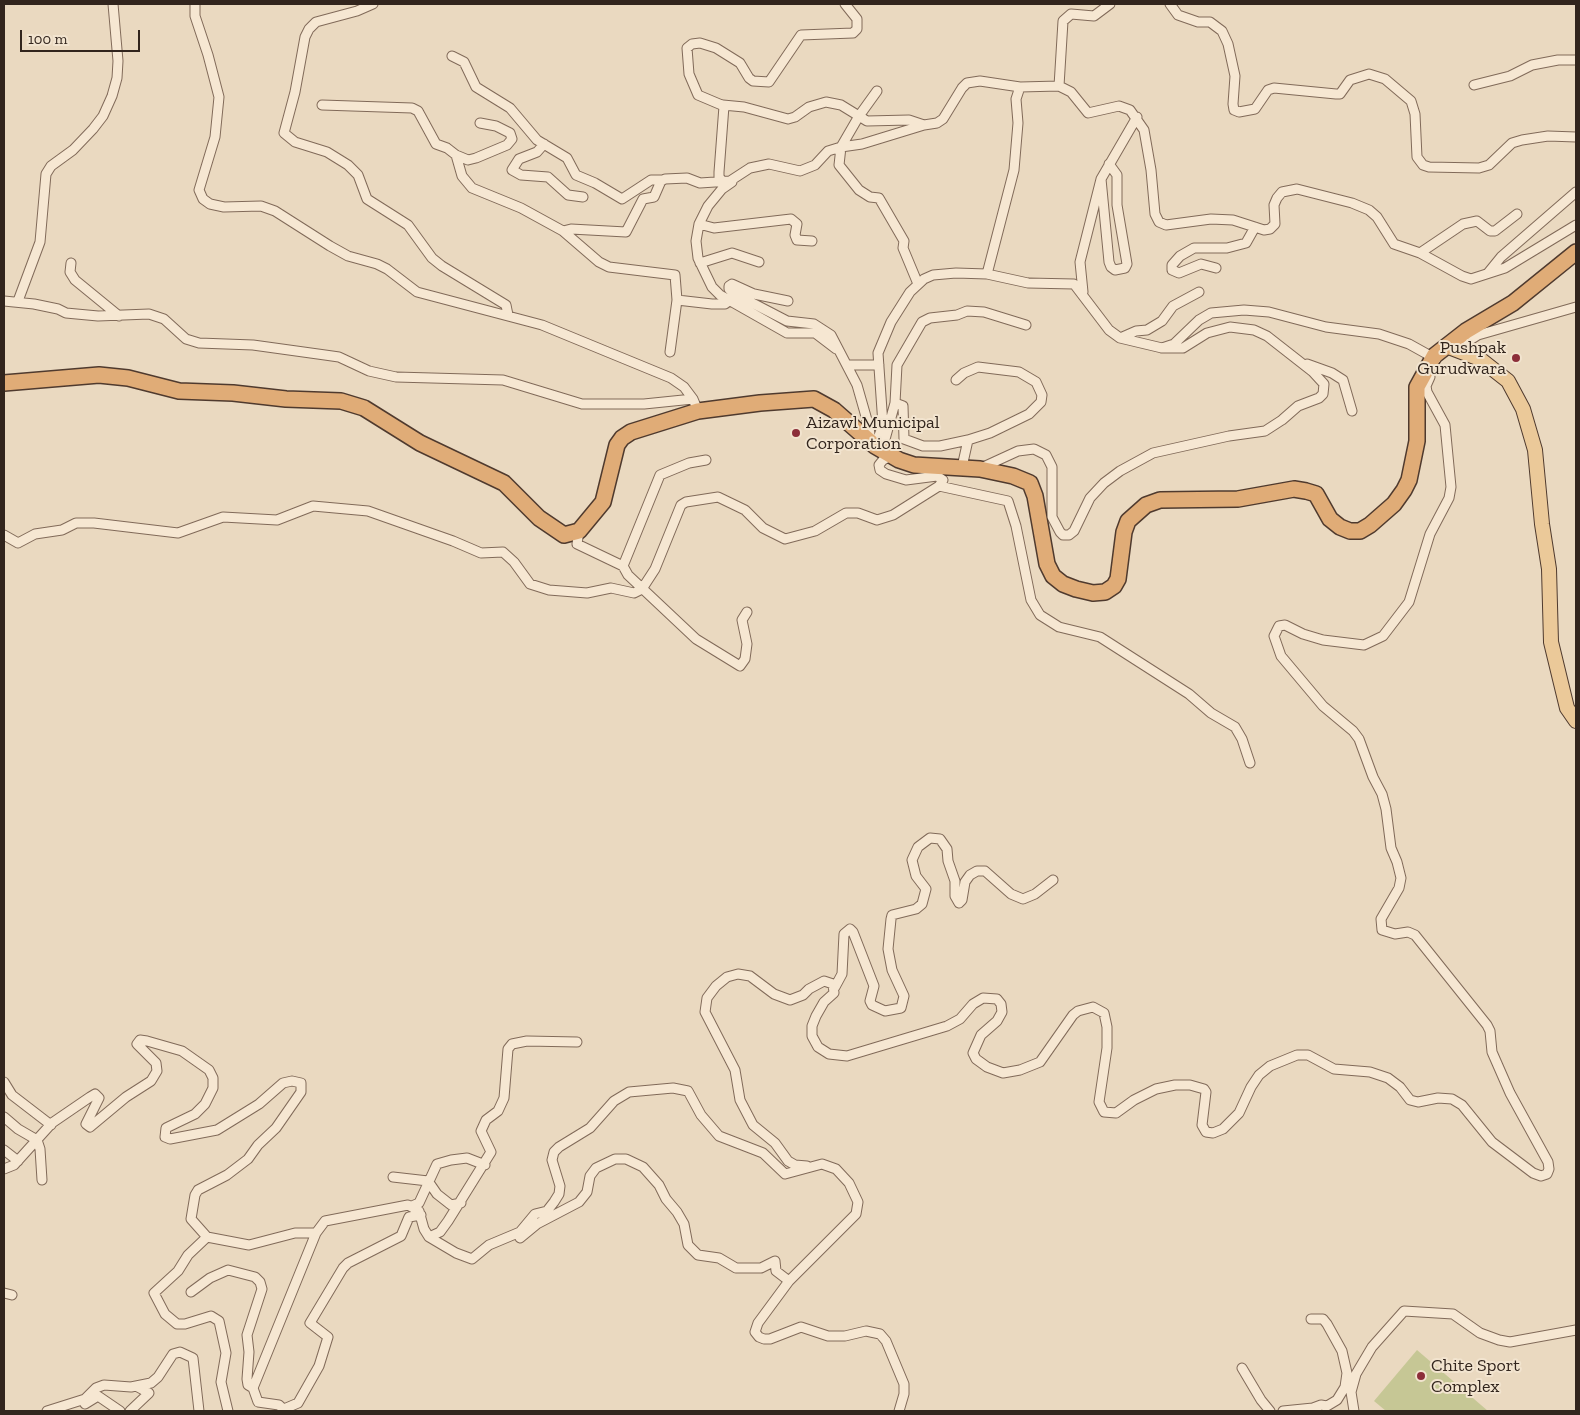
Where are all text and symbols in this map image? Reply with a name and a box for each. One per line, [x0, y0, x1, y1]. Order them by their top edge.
scale bar [22, 20, 142, 52]
text: 100 m [28, 30, 67, 48]
place label: Pushpak Gurudwara [1417, 337, 1506, 379]
marker: Pushpak Gurudwara [1510, 352, 1522, 364]
place label: Aizawl Municipal Corporation [806, 412, 940, 454]
marker: Aizawl Municipal Corporation [790, 427, 802, 439]
place label: Chite Sport Complex [1431, 1355, 1520, 1398]
marker: Chite Sport Complex [1415, 1370, 1427, 1382]

